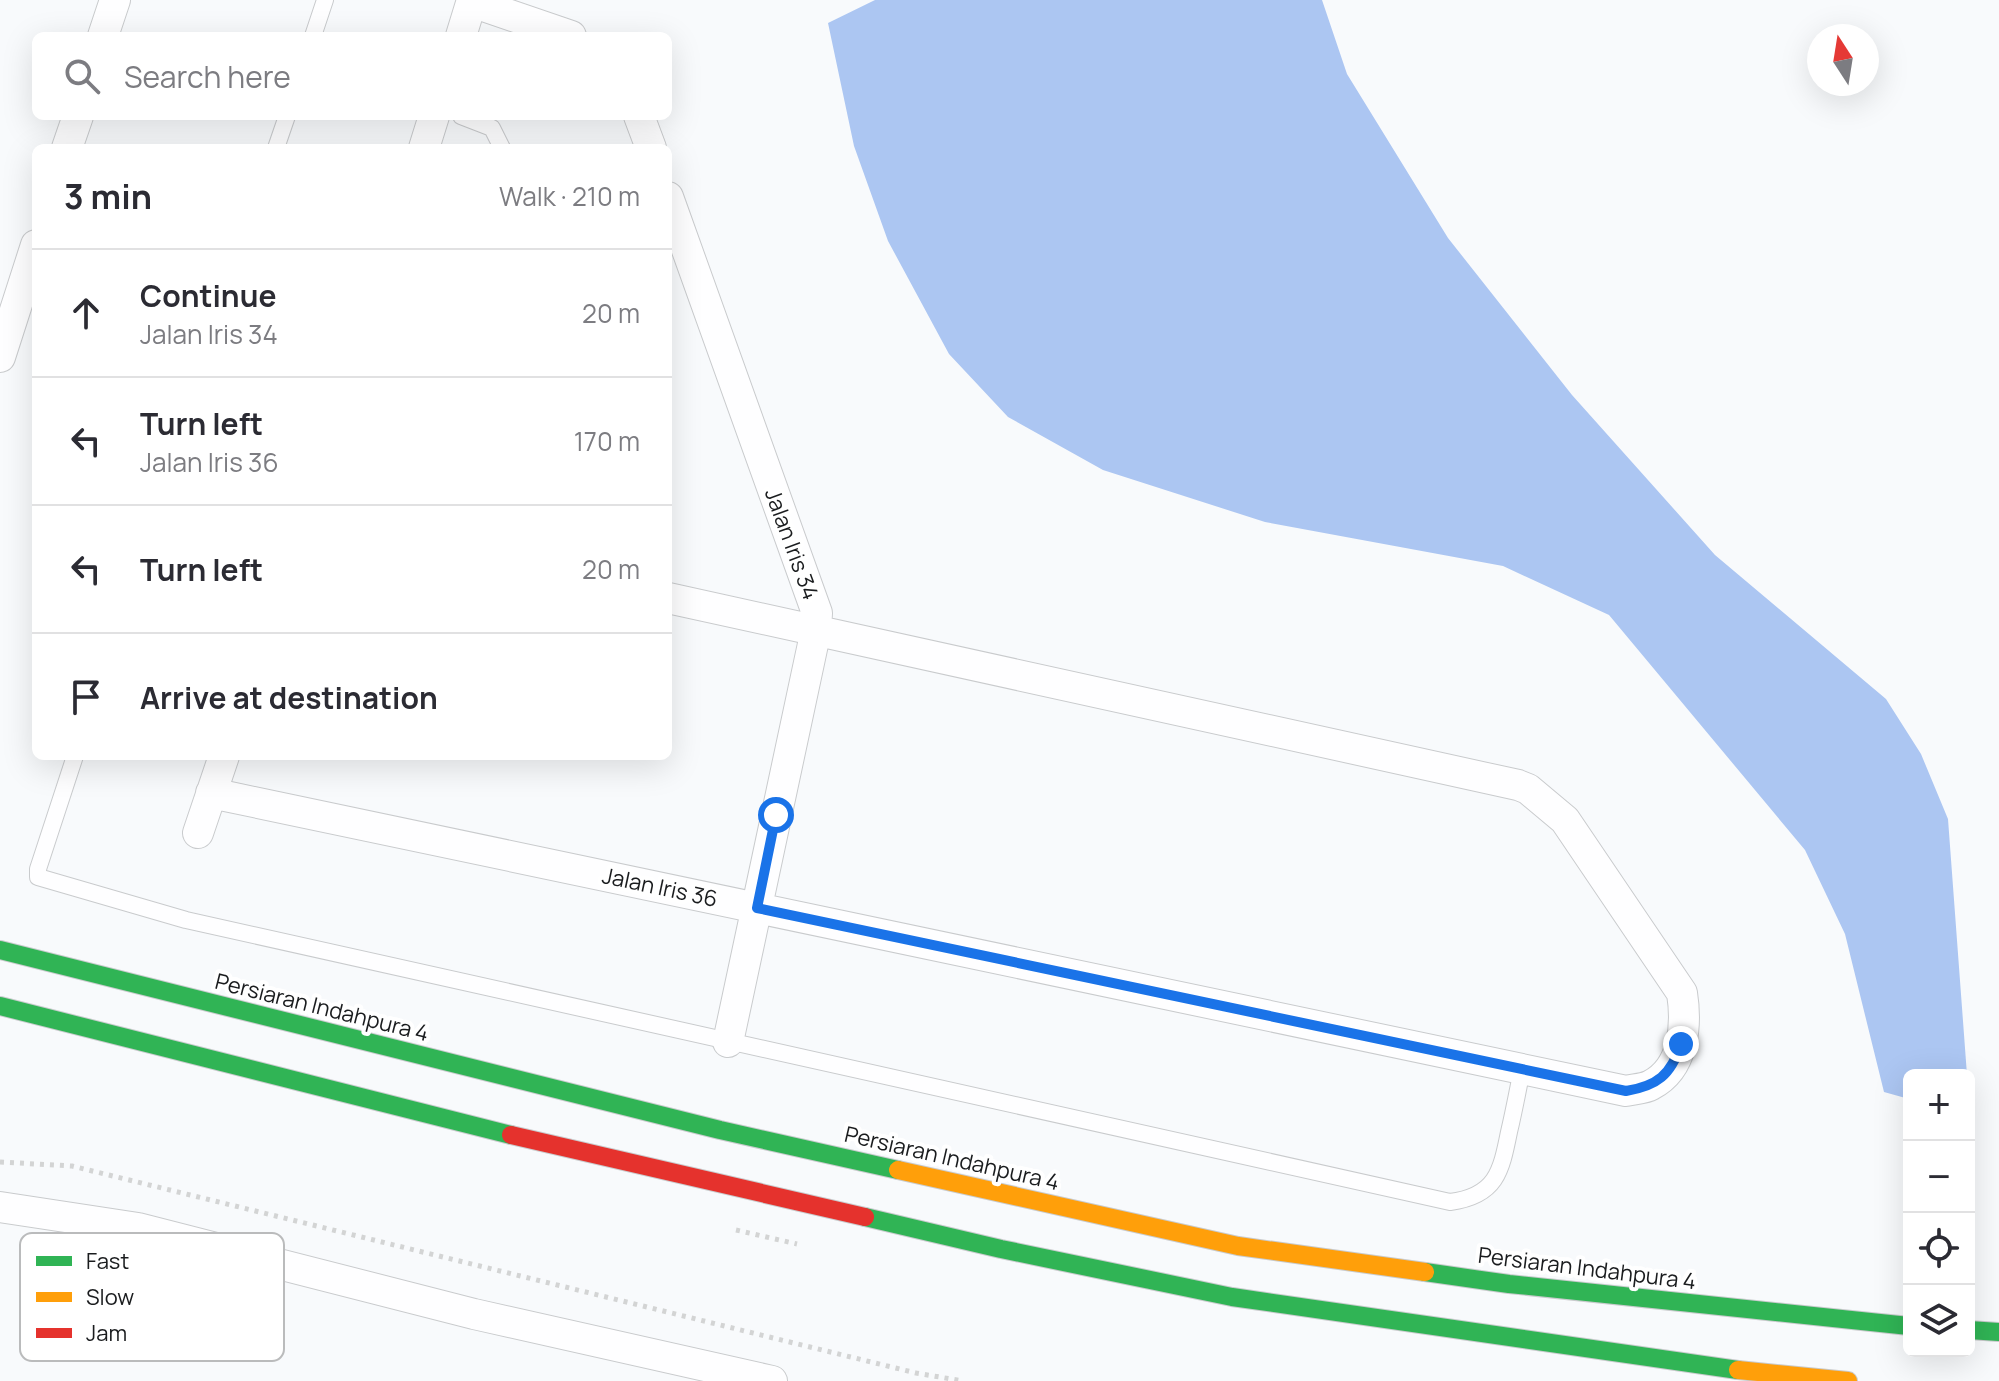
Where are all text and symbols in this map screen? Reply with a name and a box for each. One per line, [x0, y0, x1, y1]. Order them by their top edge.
north arrow [1807, 24, 1879, 96]
search box [32, 32, 672, 120]
icon: search [60, 54, 104, 98]
text: Search here [124, 56, 291, 97]
text: 3 min [64, 173, 152, 219]
text: Walk · 210 m [499, 178, 640, 214]
text: Continue [140, 275, 276, 316]
icon: ahead [64, 291, 108, 335]
text: 20 m [582, 295, 640, 331]
text: Jalan Iris 34 [140, 316, 278, 352]
text: Turn left [140, 403, 263, 444]
icon: left [64, 419, 108, 463]
text: 170 m [574, 423, 640, 459]
text: Jalan Iris 36 [140, 444, 279, 480]
street label: Jalan Iris 34 [758, 484, 826, 604]
icon: left [64, 547, 108, 591]
text: Turn left [140, 549, 263, 590]
text: 20 m [582, 551, 640, 587]
icon: arrive [64, 675, 108, 719]
text: Arrive at destination [140, 677, 438, 718]
route start [758, 797, 794, 833]
street label: Jalan Iris 36 [600, 860, 720, 914]
street label: Persiaran Indahpura 4 [212, 966, 432, 1048]
route end [1663, 1026, 1699, 1062]
map controls [1903, 1069, 1975, 1357]
button: + [1903, 1069, 1975, 1141]
street label: Persiaran Indahpura 4 [842, 1119, 1062, 1197]
button: − [1903, 1141, 1975, 1213]
button: locate [1903, 1213, 1975, 1285]
legend [20, 1233, 284, 1361]
street label: Persiaran Indahpura 4 [1476, 1240, 1698, 1296]
text: Fast [86, 1246, 129, 1276]
text: Slow [86, 1282, 134, 1312]
button: layers [1903, 1285, 1975, 1357]
text: Jam [86, 1318, 127, 1348]

